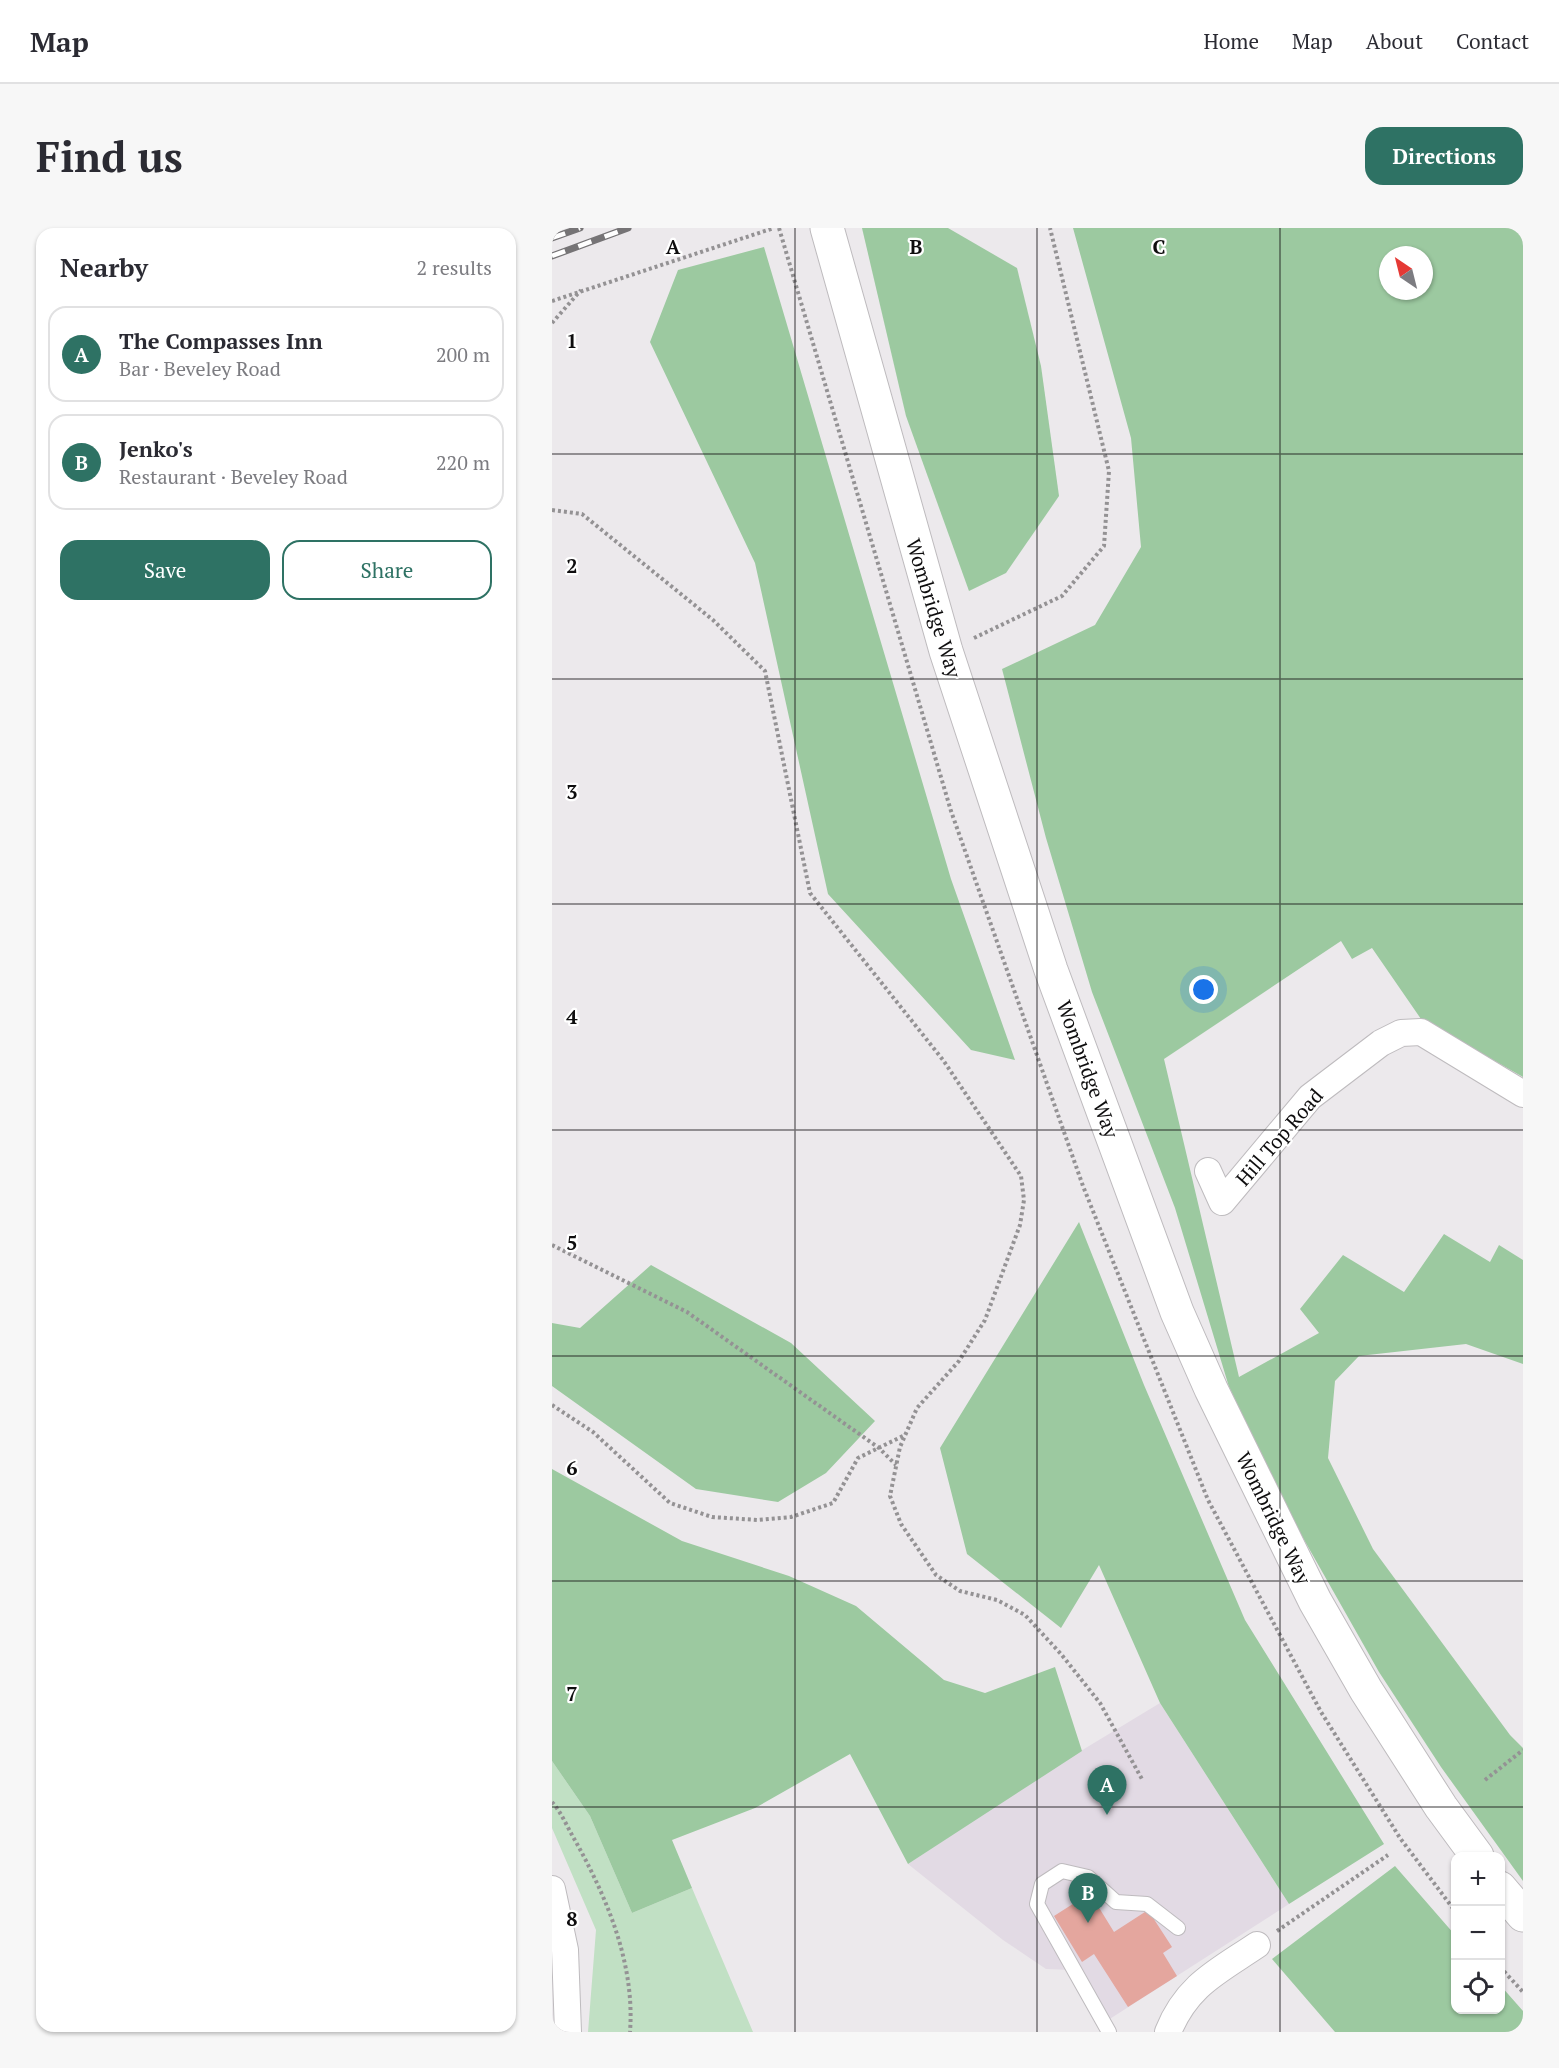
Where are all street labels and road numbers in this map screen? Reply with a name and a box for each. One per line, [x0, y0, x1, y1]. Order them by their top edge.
street label: Wombridge Way [900, 535, 968, 682]
street label: Wombridge Way [1051, 997, 1126, 1142]
street label: Hill Top Road [1229, 1083, 1329, 1191]
street label: Wombridge Way [1230, 1447, 1318, 1590]

